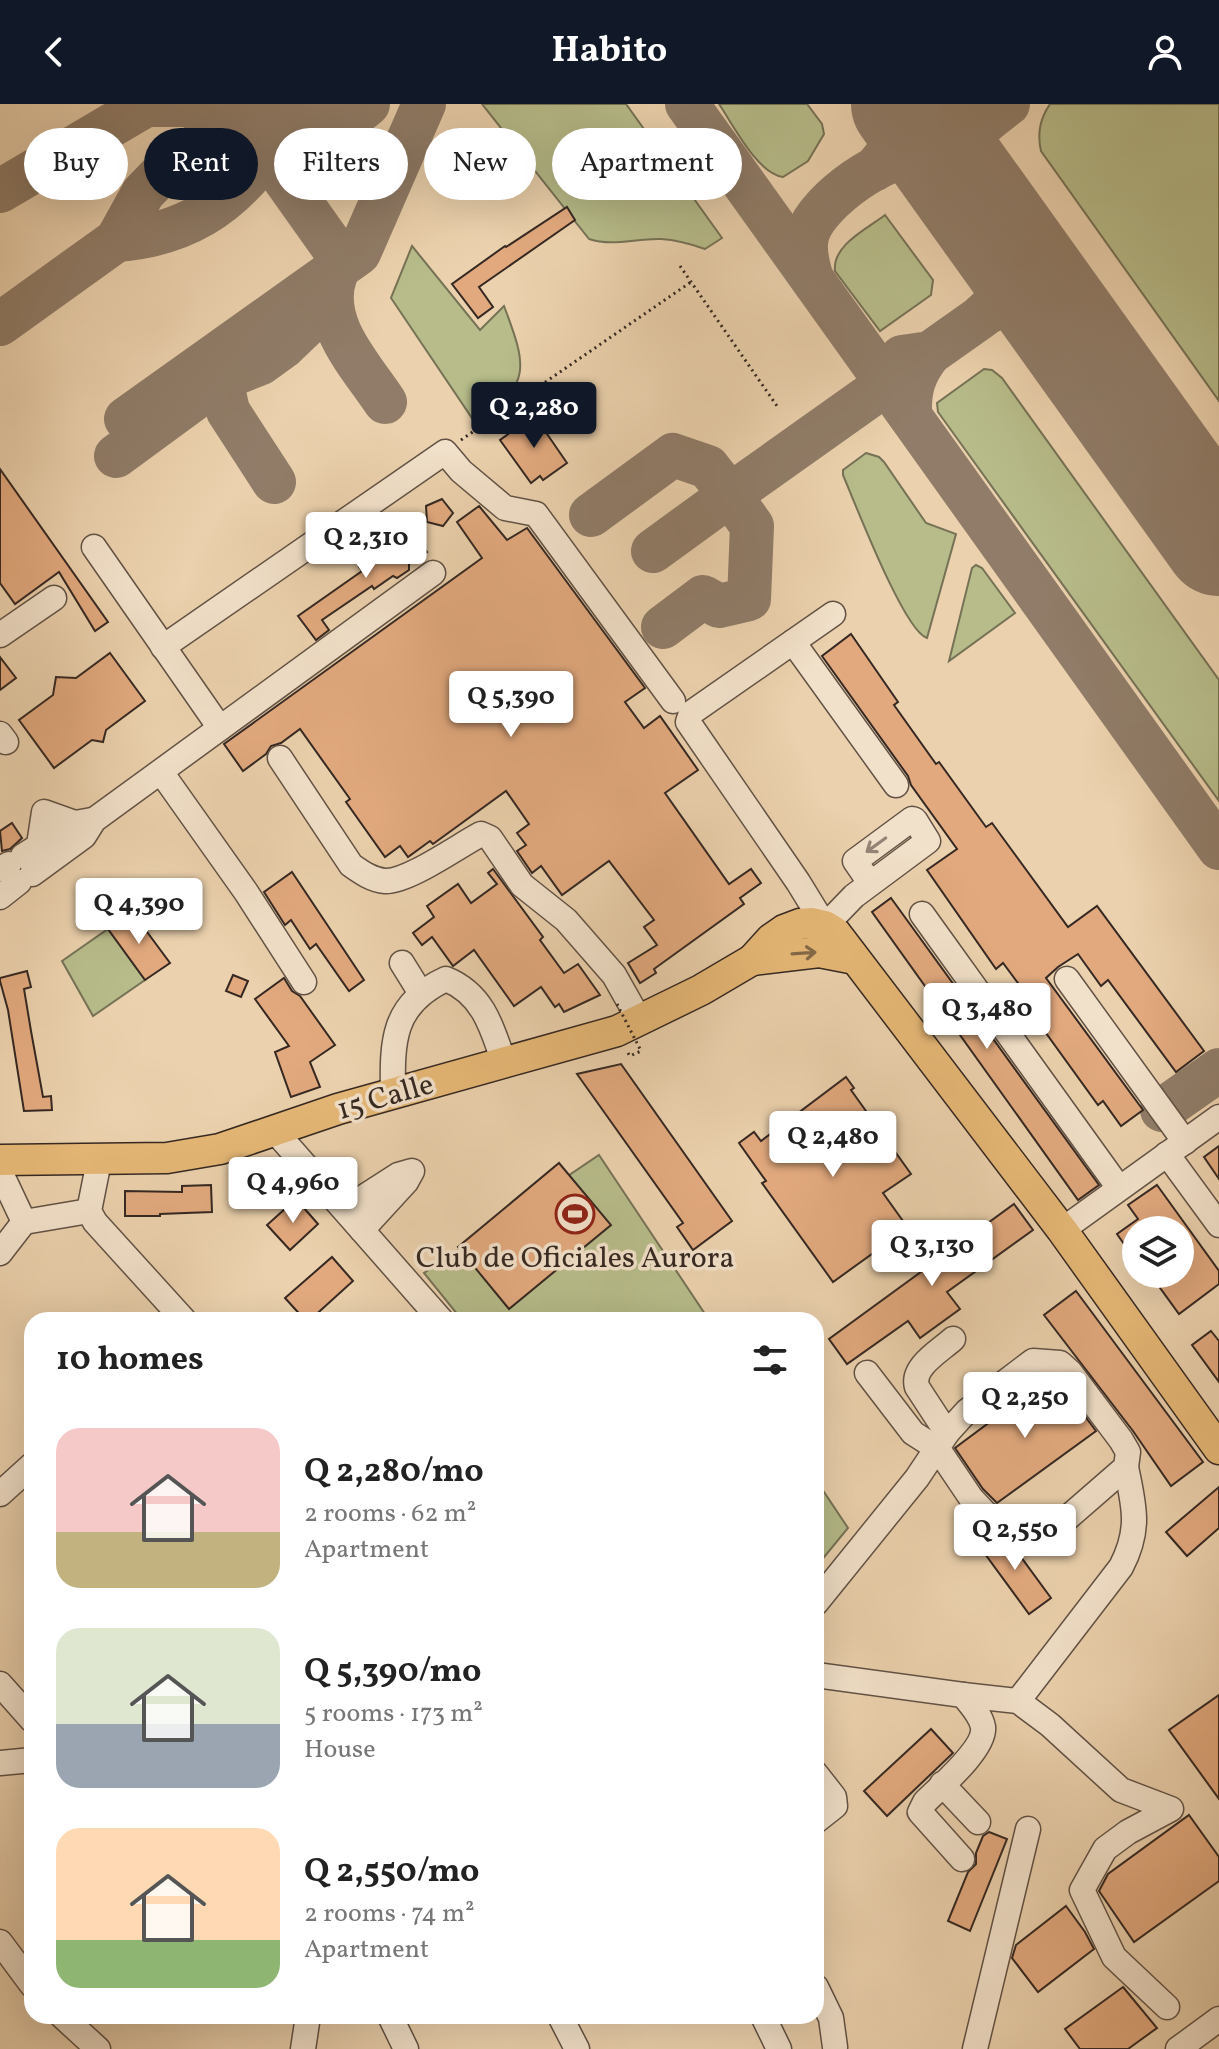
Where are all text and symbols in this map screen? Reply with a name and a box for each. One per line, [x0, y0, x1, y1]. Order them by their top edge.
text: Habito [552, 27, 667, 77]
icon: back [32, 30, 76, 74]
icon: person [1143, 30, 1187, 74]
chip: Buy [24, 128, 128, 200]
chip: Rent [144, 128, 258, 200]
chip: Filters [274, 128, 408, 200]
chip: New [424, 128, 536, 200]
chip: Apartment [552, 128, 742, 200]
pin: Q 2,280 [460, 382, 608, 450]
text: Q 2,280 [489, 390, 579, 426]
pin: Q 2,310 [292, 512, 440, 580]
text: Q 2,310 [324, 520, 408, 556]
pin: Q 5,390 [437, 671, 585, 739]
text: Q 5,390 [467, 679, 555, 715]
one-way arrow [865, 837, 887, 853]
pin: Q 4,390 [65, 878, 213, 946]
text: Q 4,390 [94, 886, 184, 922]
one-way arrow [790, 945, 817, 960]
pin: Q 3,480 [913, 983, 1061, 1051]
text: Q 3,480 [941, 991, 1033, 1027]
street label: 15 Calle [332, 1064, 439, 1132]
pin: Q 2,480 [759, 1111, 907, 1179]
text: Q 2,480 [787, 1119, 879, 1155]
pin: Q 4,960 [219, 1157, 367, 1225]
text: Q 4,960 [246, 1165, 340, 1201]
sports icon: Club de Oficiales Aurora [554, 1193, 596, 1235]
map controls [1122, 1216, 1194, 1288]
button: layers [1122, 1216, 1194, 1288]
pin: Q 3,130 [858, 1220, 1006, 1288]
text: Q 3,130 [890, 1228, 974, 1264]
place label: Club de Oficiales Aurora [416, 1238, 734, 1280]
text: 10 homes [56, 1337, 204, 1384]
icon: filters [748, 1338, 792, 1382]
pin: Q 2,250 [951, 1372, 1099, 1440]
text: Q 2,250 [981, 1380, 1069, 1416]
text: Q 2,280/mo [304, 1449, 484, 1496]
icon: home [120, 1460, 216, 1556]
text: 2 rooms · 62 m² [304, 1496, 476, 1532]
pin: Q 2,550 [941, 1504, 1089, 1572]
text: Q 2,550 [972, 1512, 1058, 1548]
text: Apartment [304, 1532, 429, 1568]
text: Q 5,390/mo [304, 1649, 481, 1696]
icon: home [120, 1660, 216, 1756]
text: 5 rooms · 173 m² [304, 1696, 483, 1732]
text: House [304, 1732, 376, 1768]
text: Q 2,550/mo [304, 1849, 480, 1896]
icon: home [120, 1860, 216, 1956]
text: 2 rooms · 74 m² [304, 1896, 475, 1932]
text: Apartment [304, 1932, 429, 1968]

